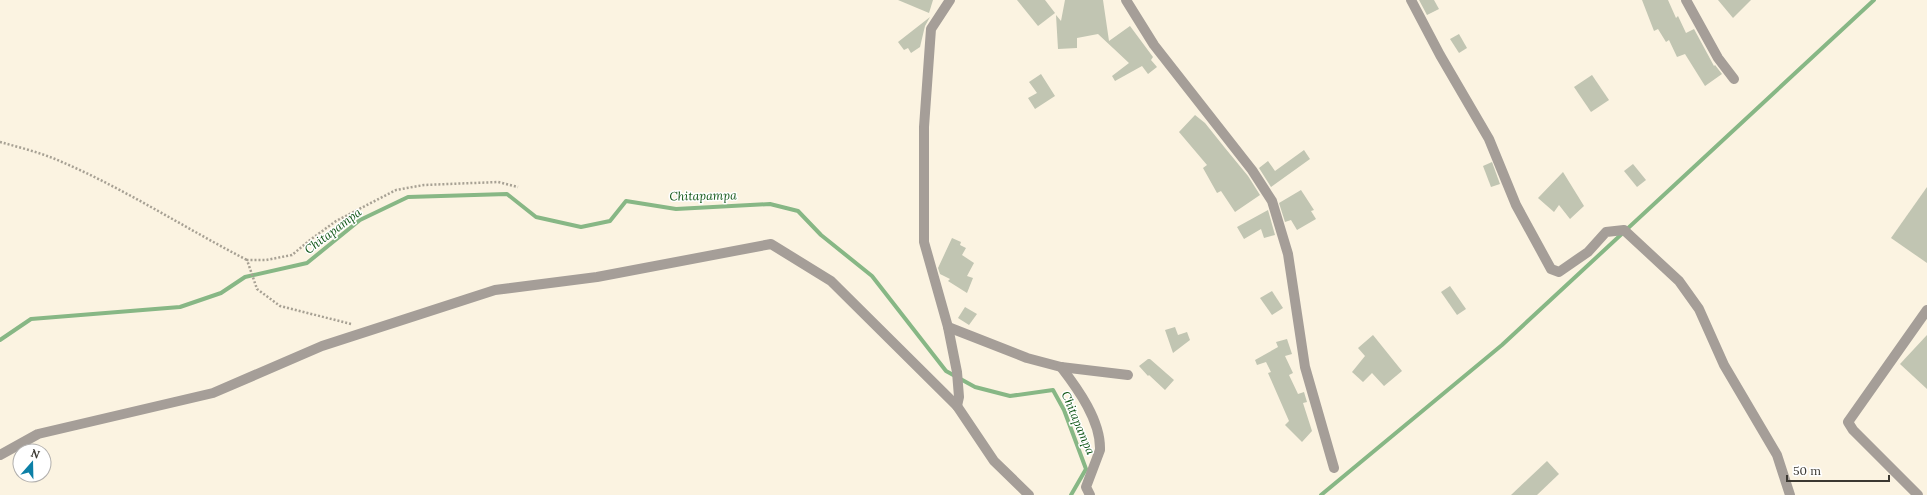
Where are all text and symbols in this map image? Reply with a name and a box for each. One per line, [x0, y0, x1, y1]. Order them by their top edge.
water label: Chitapampa [669, 187, 737, 204]
water label: Chitapampa [301, 204, 364, 257]
water label: Chitapampa [1058, 389, 1099, 457]
north arrow [12, 443, 52, 483]
text: N [29, 446, 42, 462]
scale bar [1787, 457, 1889, 483]
text: 50 m [1793, 463, 1821, 478]

